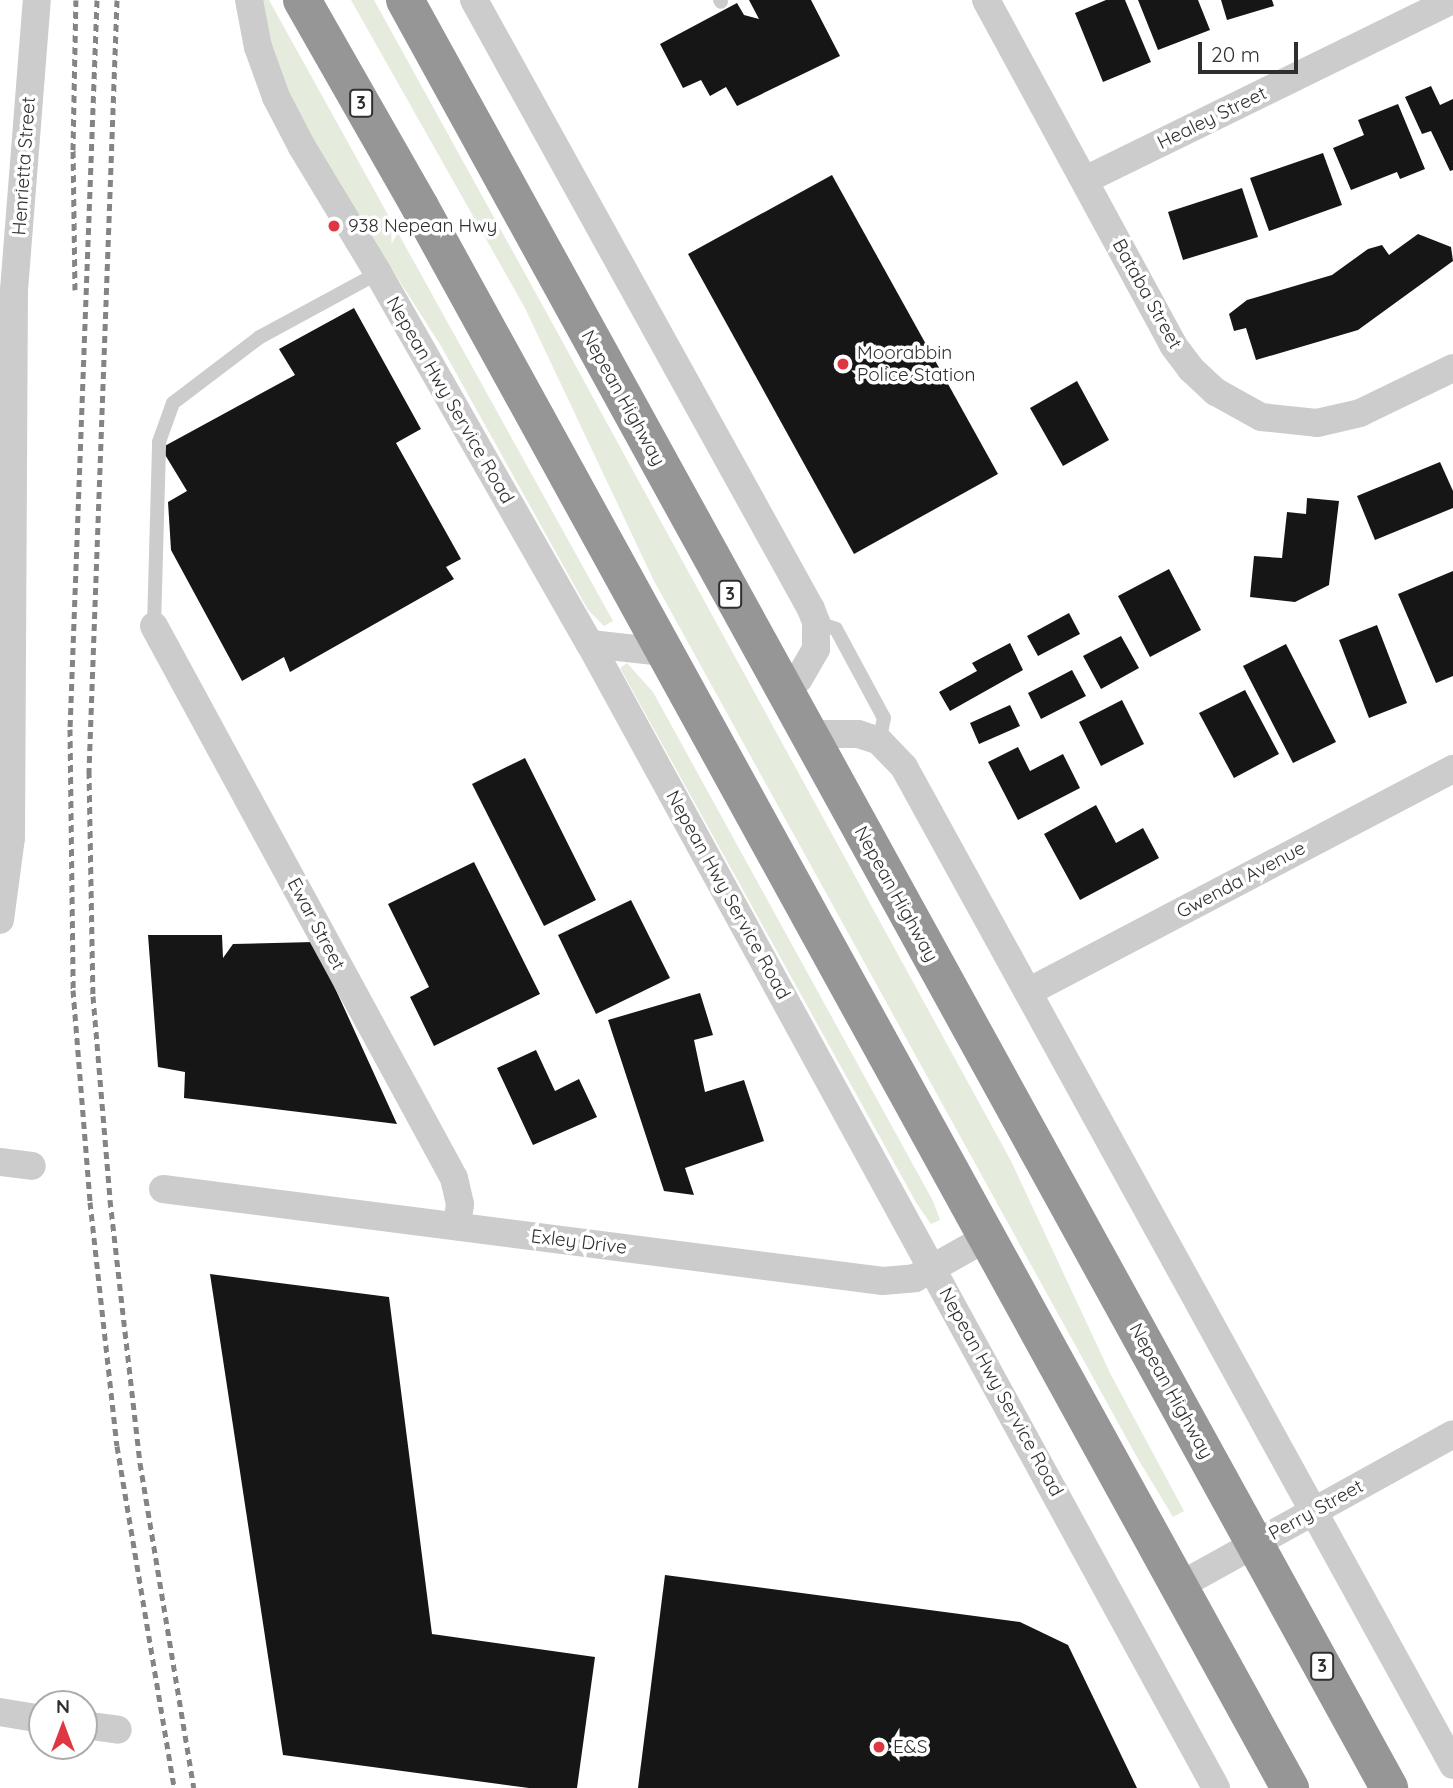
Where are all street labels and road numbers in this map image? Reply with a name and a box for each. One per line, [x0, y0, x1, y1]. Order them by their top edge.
street label: Healey Street [1154, 82, 1270, 154]
road number: 3 [349, 88, 373, 118]
street label: Henrietta Street [8, 96, 40, 236]
street label: Bataba Street [1107, 235, 1187, 353]
street label: Nepean Hwy Service Road [381, 292, 519, 508]
street label: Nepean Highway [576, 326, 670, 470]
road number: 3 [718, 580, 742, 608]
street label: Nepean Hwy Service Road [661, 787, 795, 1003]
street label: Nepean Highway [849, 822, 943, 966]
street label: Gwenda Avenue [1173, 837, 1309, 923]
street label: Ewar Street [282, 874, 350, 974]
street label: Exley Drive [530, 1225, 628, 1259]
street label: Nepean Hwy Service Road [934, 1284, 1068, 1500]
street label: Nepean Highway [1124, 1319, 1218, 1463]
street label: Perry Street [1265, 1475, 1367, 1545]
road number: 3 [1310, 1652, 1334, 1680]

